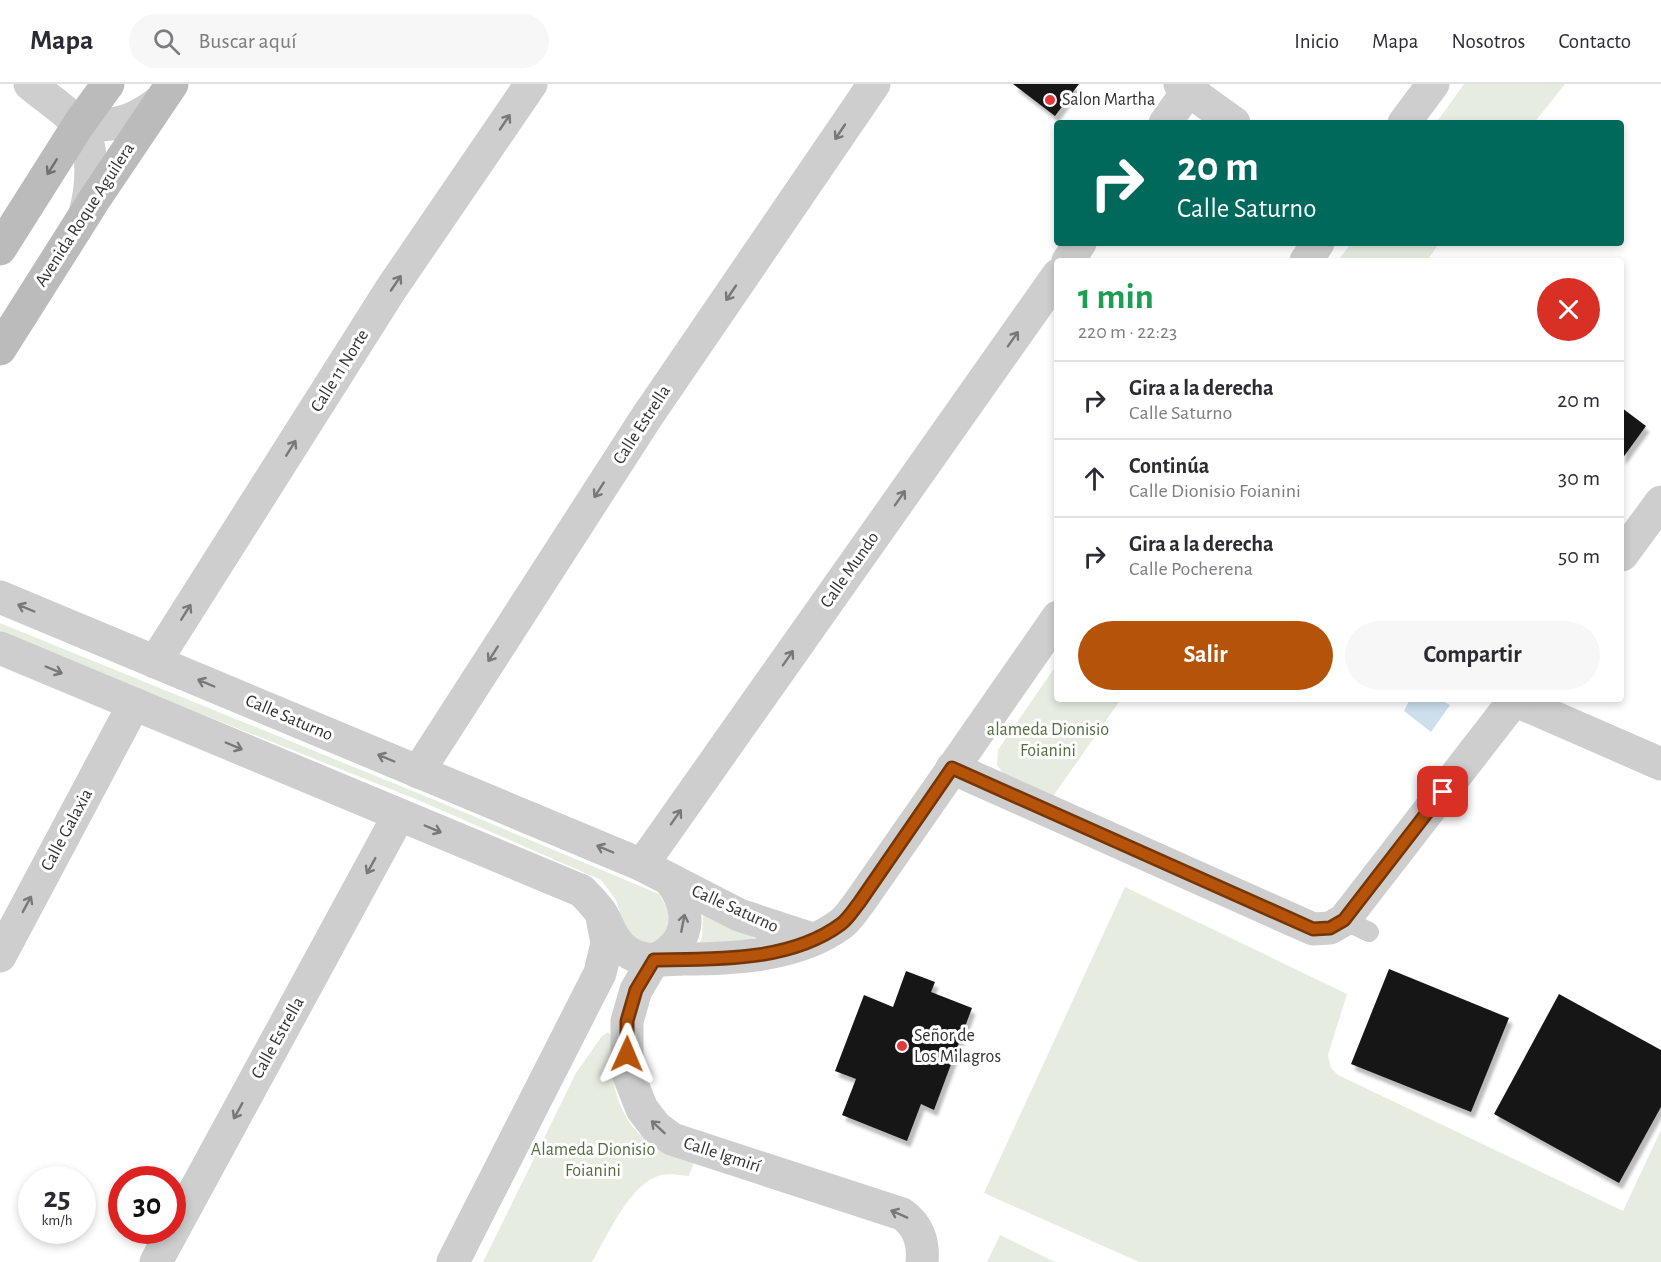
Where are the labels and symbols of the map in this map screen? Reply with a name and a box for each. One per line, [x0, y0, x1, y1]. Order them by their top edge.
place label: Salon Martha [1062, 91, 1155, 109]
marker: Salon Martha [1043, 93, 1057, 107]
one-way arrow [499, 114, 511, 131]
one-way arrow [834, 124, 847, 141]
street label: Avenida Roque Aguilera [32, 140, 138, 290]
one-way arrow [46, 159, 58, 175]
one-way arrow [389, 275, 402, 292]
one-way arrow [725, 285, 737, 301]
street label: Calle 11 Norte [308, 327, 372, 415]
one-way arrow [1007, 331, 1019, 348]
street label: Calle Estrella [610, 382, 674, 468]
one-way arrow [284, 439, 297, 456]
one-way arrow [593, 482, 605, 498]
one-way arrow [894, 491, 906, 507]
street label: Calle Mundo [817, 529, 883, 611]
one-way arrow [17, 602, 36, 613]
one-way arrow [180, 604, 192, 621]
one-way arrow [487, 646, 500, 663]
one-way arrow [782, 650, 794, 667]
one-way arrow [44, 665, 63, 676]
one-way arrow [197, 677, 216, 688]
street label: Calle Saturno [243, 692, 335, 745]
park label: alameda Dionisio Foianini [987, 721, 1109, 760]
one-way arrow [224, 741, 242, 752]
one-way arrow [377, 752, 395, 763]
pin [1417, 766, 1468, 817]
street label: Calle Galaxia [38, 786, 96, 874]
one-way arrow [670, 810, 682, 826]
one-way arrow [423, 824, 442, 835]
one-way arrow [596, 843, 615, 854]
one-way arrow [365, 857, 376, 875]
street label: Calle Saturno [689, 882, 781, 936]
one-way arrow [22, 895, 34, 913]
one-way arrow [678, 914, 689, 934]
street label: Calle Estrella [248, 994, 308, 1082]
position arrow [595, 1022, 659, 1086]
place label: Señor de Los Milagros [914, 1027, 1001, 1066]
marker: Señor de Los Milagros [895, 1039, 909, 1053]
one-way arrow [232, 1102, 244, 1119]
one-way arrow [650, 1120, 665, 1134]
street label: Calle Igmirí [681, 1134, 763, 1176]
park label: Alameda Dionisio Foianini [531, 1141, 655, 1180]
speed limit sign: 30 [108, 1166, 186, 1244]
one-way arrow [890, 1208, 908, 1220]

